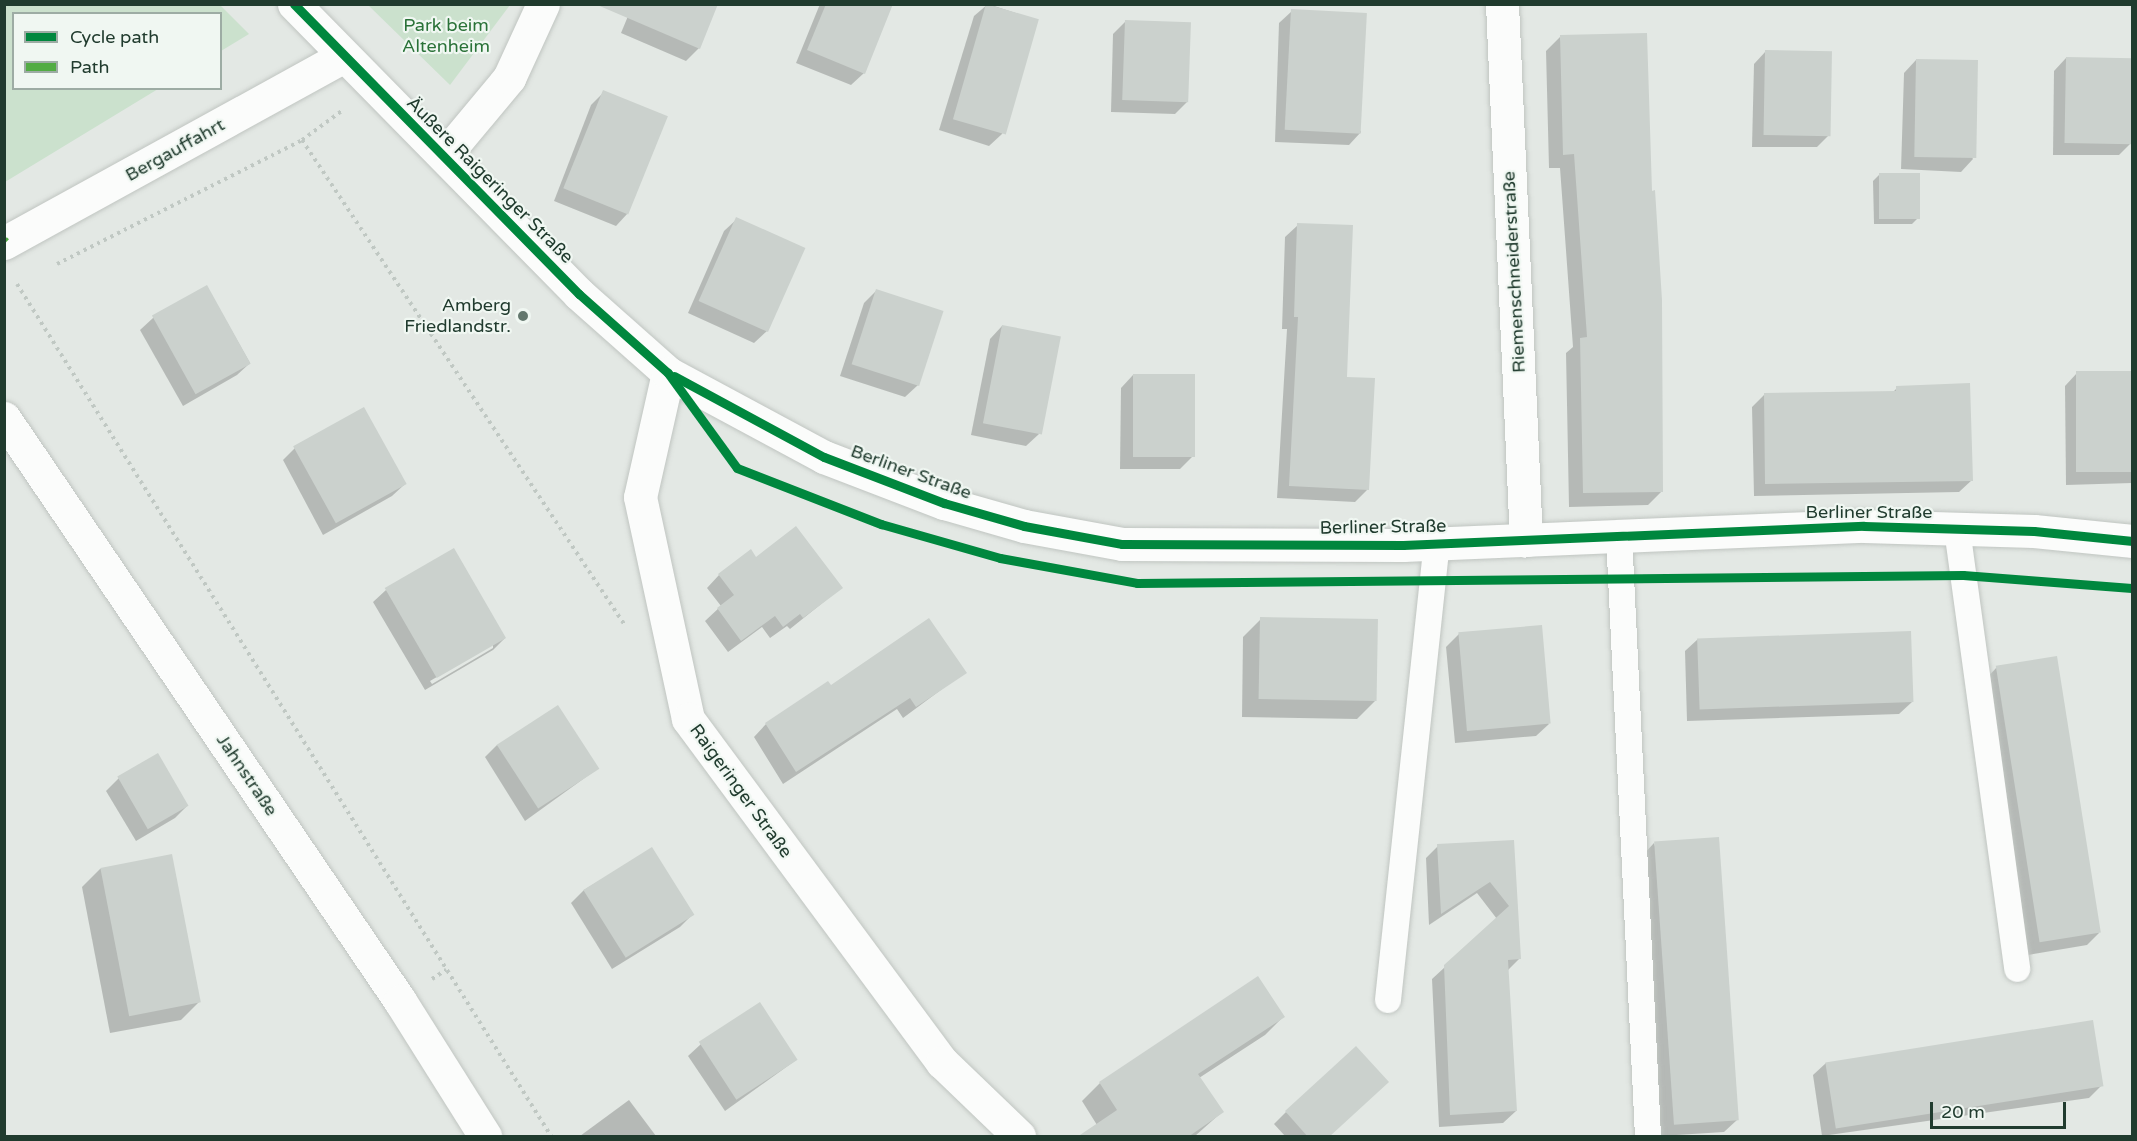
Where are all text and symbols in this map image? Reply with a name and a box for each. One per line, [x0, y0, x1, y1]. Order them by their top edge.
legend [12, 12, 222, 90]
park label: Park beim Altenheim [402, 15, 490, 57]
text: Cycle path [70, 26, 159, 48]
text: Path [70, 56, 109, 78]
street label: Äußere Raigeringer Straße [402, 92, 578, 268]
street label: Bergauffahrt [122, 114, 228, 186]
street label: Riemenschneiderstraße [1498, 171, 1530, 373]
place label: Amberg Friedlandstr. [404, 295, 511, 338]
marker: Amberg Friedlandstr. [516, 309, 530, 323]
street label: Berliner Straße [848, 440, 974, 504]
street label: Berliner Straße [1806, 501, 1932, 523]
street label: Berliner Straße [1319, 515, 1447, 539]
street label: Raigeringer Straße [685, 720, 797, 862]
street label: Jahnstraße [212, 730, 282, 820]
scale bar [1933, 1090, 2070, 1128]
text: 20 m [1941, 1101, 1985, 1123]

